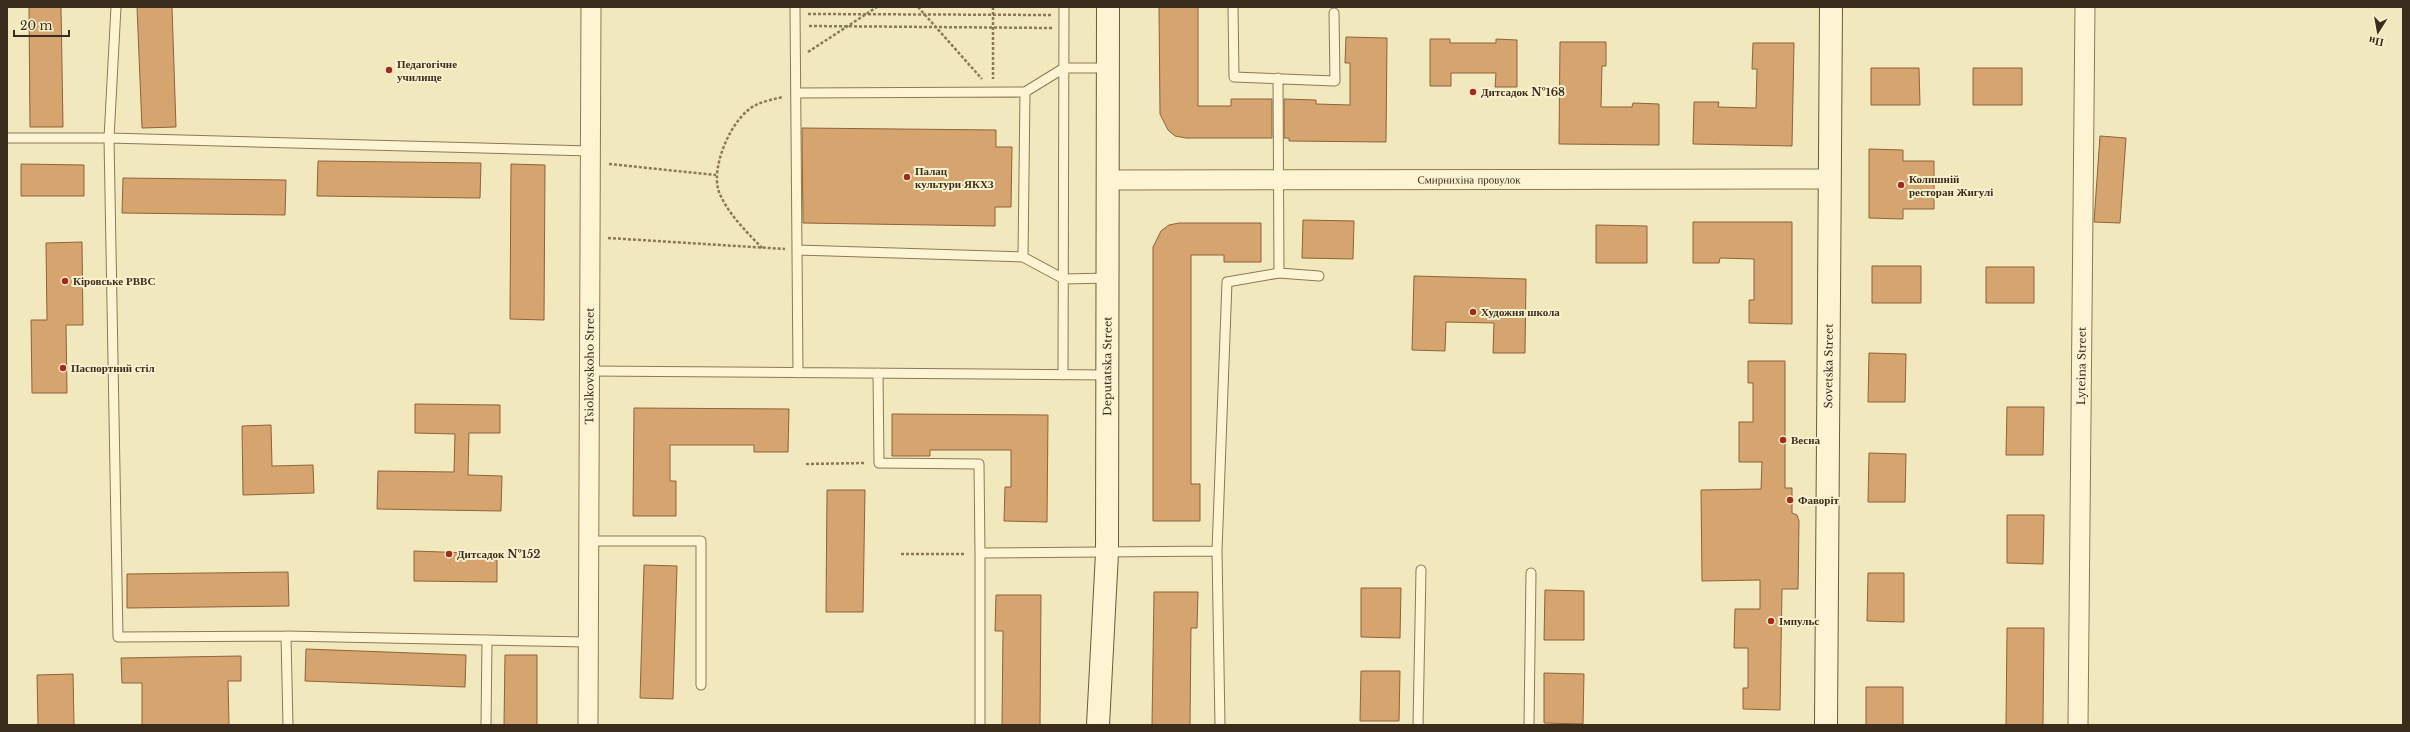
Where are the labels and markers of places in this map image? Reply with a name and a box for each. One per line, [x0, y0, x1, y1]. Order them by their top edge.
place label: Педагогічне училище [397, 57, 457, 84]
marker: Педагогічне училище [384, 65, 394, 75]
place label: Дитсадок №168 [1481, 85, 1565, 99]
marker: Дитсадок №168 [1468, 87, 1478, 97]
place label: Палац культури ЯКХЗ [915, 164, 994, 191]
marker: Палац культури ЯКХЗ [902, 172, 912, 182]
place label: Колишній ресторан Жигулі [1909, 172, 1993, 199]
marker: Колишній ресторан Жигулі [1896, 180, 1906, 190]
place label: Кіровське РВВС [73, 274, 155, 288]
marker: Кіровське РВВС [60, 276, 70, 286]
place label: Художня школа [1481, 305, 1560, 319]
marker: Художня школа [1468, 307, 1478, 317]
place label: Паспортний стіл [71, 361, 155, 375]
marker: Паспортний стіл [58, 363, 68, 373]
place label: Весна [1791, 433, 1821, 447]
marker: Весна [1778, 435, 1788, 445]
place label: Фаворіт [1798, 493, 1839, 507]
marker: Фаворіт [1785, 495, 1795, 505]
place label: Дитсадок №152 [457, 547, 540, 561]
marker: Дитсадок №152 [444, 549, 454, 559]
place label: Імпульс [1779, 614, 1819, 628]
marker: Імпульс [1766, 616, 1776, 626]

